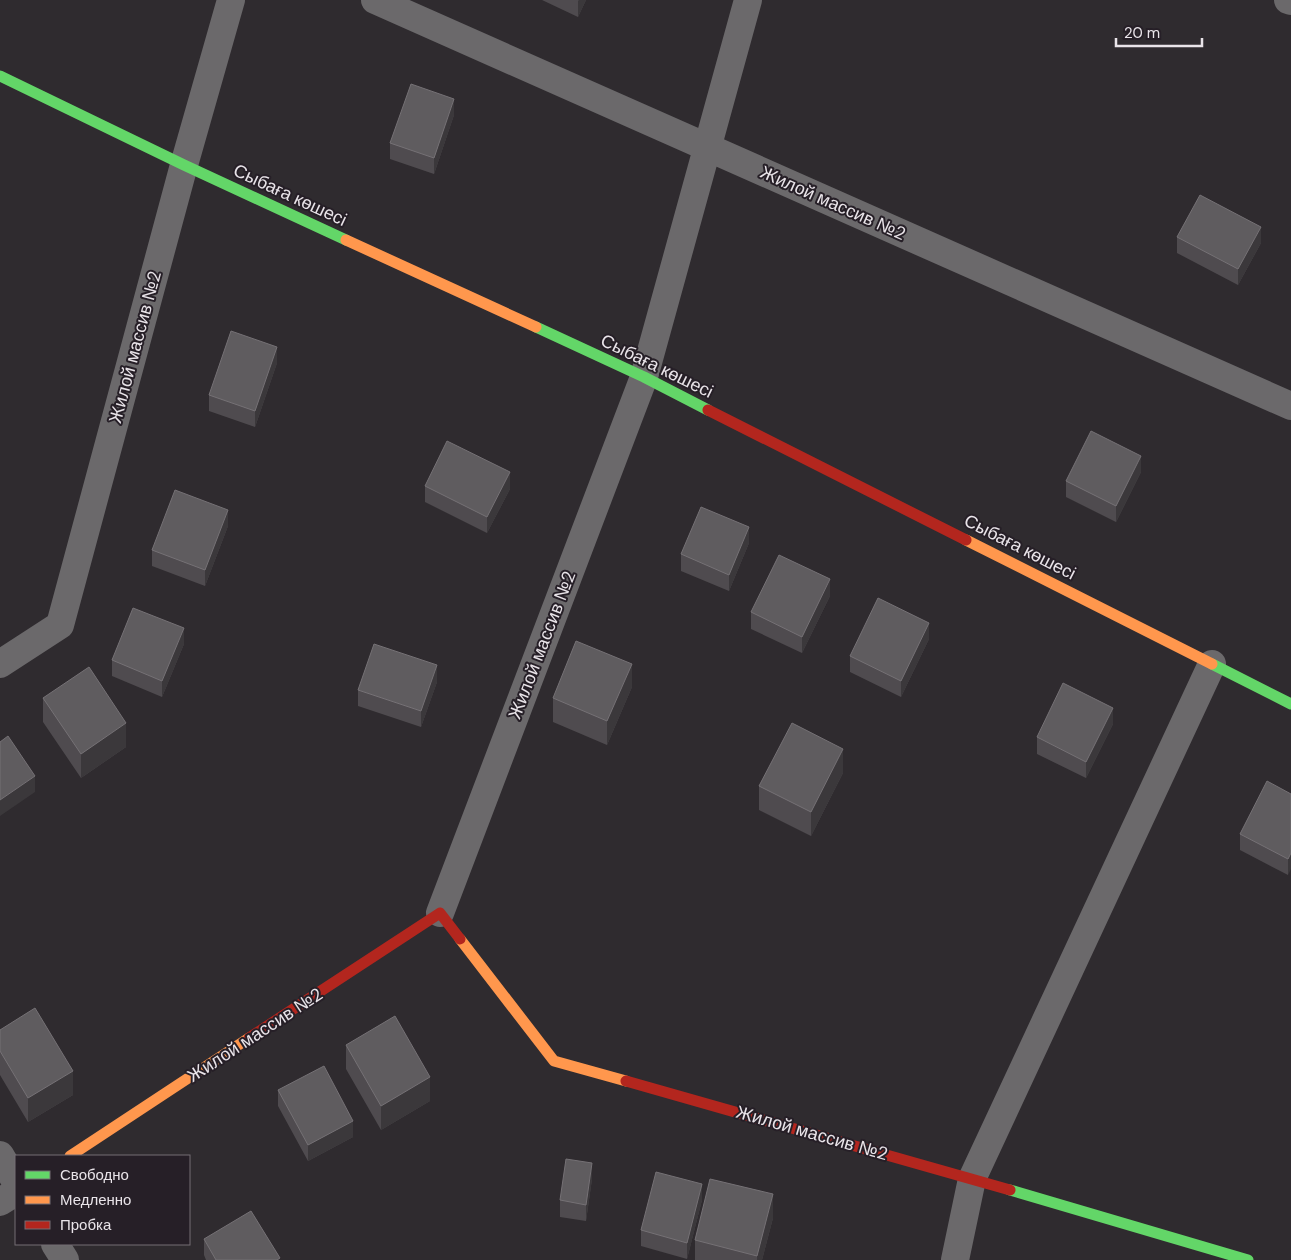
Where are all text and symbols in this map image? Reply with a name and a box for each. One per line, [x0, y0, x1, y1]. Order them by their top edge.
scale bar [1116, 15, 1202, 47]
text: 20 m [1124, 23, 1160, 43]
street label: Сыбаға көшесі [229, 158, 351, 232]
street label: Жилой массив №2 [757, 160, 909, 246]
street label: Жилой массив №2 [103, 268, 167, 426]
street label: Сыбаға көшесі [597, 328, 717, 404]
street label: Сыбаға көшесі [960, 508, 1080, 586]
street label: Жилой массив №2 [503, 568, 581, 722]
street label: Жилой массив №2 [183, 982, 327, 1088]
street label: Жилой массив №2 [733, 1100, 891, 1166]
legend [15, 1155, 190, 1245]
text: Свободно [60, 1165, 129, 1185]
text: Медленно [60, 1190, 131, 1210]
text: Пробка [60, 1215, 112, 1235]

